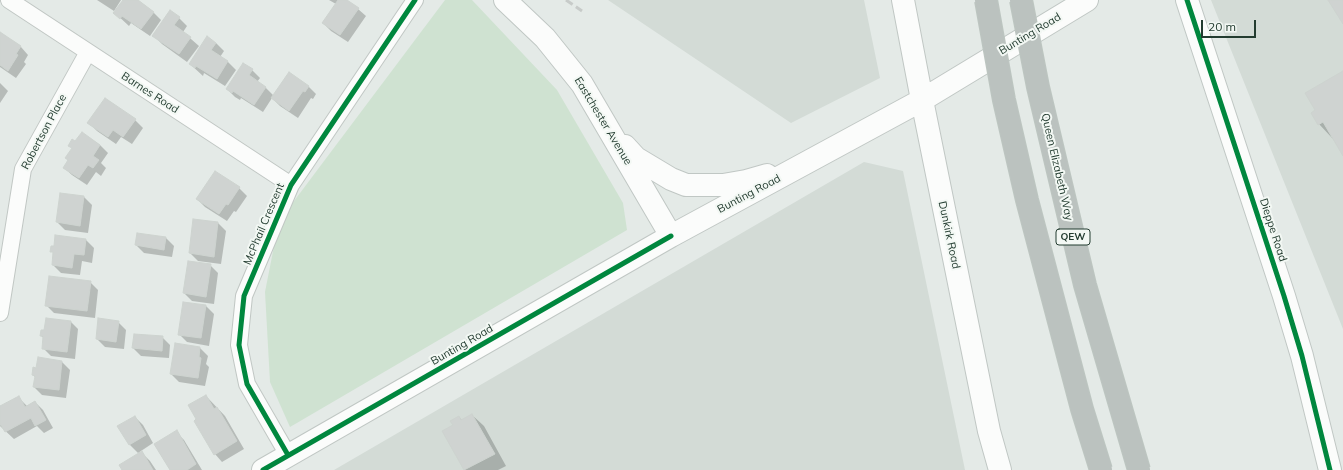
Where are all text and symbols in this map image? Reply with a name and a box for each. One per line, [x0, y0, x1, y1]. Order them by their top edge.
street label: Bunting Road [997, 10, 1063, 58]
scale bar [1203, 12, 1258, 38]
text: 20 m [1208, 19, 1236, 34]
street label: Barnes Road [119, 70, 181, 116]
street label: Eastchester Avenue [571, 75, 635, 167]
street label: Robertson Place [19, 92, 69, 172]
street label: Queen Elizabeth Way [1038, 112, 1076, 222]
street label: Bunting Road [715, 172, 783, 216]
street label: McPhail Crescent [241, 181, 287, 267]
street label: Dieppe Road [1257, 197, 1289, 263]
street label: Dunkirk Road [935, 200, 963, 270]
road number: QEW [1056, 229, 1090, 245]
street label: Bunting Road [429, 322, 495, 368]

